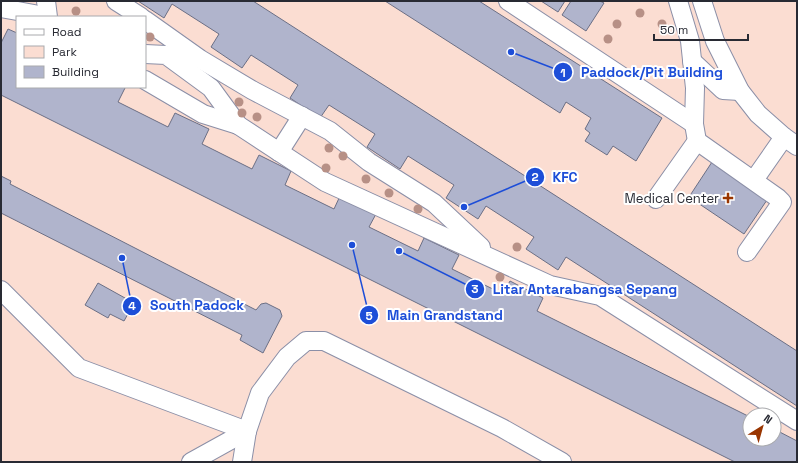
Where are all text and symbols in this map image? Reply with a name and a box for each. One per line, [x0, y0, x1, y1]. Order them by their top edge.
legend [16, 16, 146, 88]
scale bar [654, 16, 748, 42]
text: 50 m [660, 22, 688, 38]
text: Road [52, 24, 81, 40]
text: Park [52, 44, 77, 60]
callout: Paddock/Pit Building [553, 59, 731, 85]
text: Paddock/Pit Building [581, 63, 723, 81]
text: Building [52, 64, 99, 80]
text: 1 [560, 65, 566, 81]
callout: KFC [525, 164, 586, 190]
text: KFC [552, 168, 578, 186]
text: 2 [531, 169, 539, 185]
place label: Medical Center [625, 190, 719, 207]
marker: Medical Center [722, 192, 734, 204]
callout: Litar Antarabangsa Sepang [465, 276, 686, 302]
text: Litar Antarabangsa Sepang [493, 280, 677, 298]
text: 3 [471, 281, 479, 297]
callout: South Padock [122, 293, 252, 319]
text: South Padock [150, 296, 244, 314]
text: 4 [128, 298, 136, 314]
callout: Main Grandstand [359, 302, 511, 328]
text: Main Grandstand [387, 306, 503, 324]
text: 5 [365, 308, 373, 324]
north arrow [742, 407, 782, 447]
text: N [761, 411, 775, 427]

